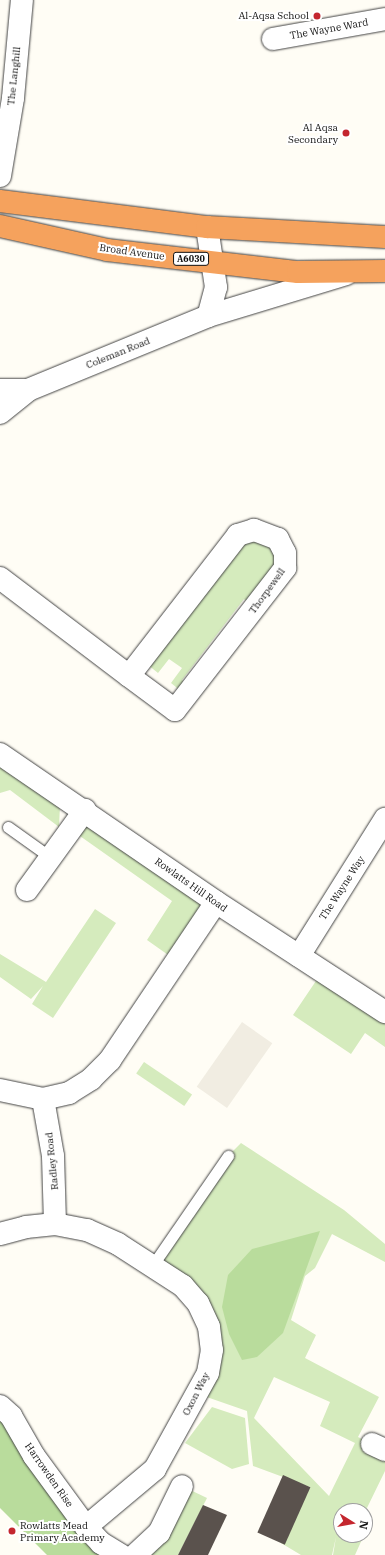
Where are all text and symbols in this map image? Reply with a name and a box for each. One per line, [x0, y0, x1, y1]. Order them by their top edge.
place label: Al-Aqsa School [238, 10, 309, 22]
marker: Al-Aqsa School [312, 11, 322, 21]
street label: The Wayne Ward [289, 16, 369, 42]
street label: The Langhill [5, 46, 23, 106]
place label: Al Aqsa Secondary [288, 121, 338, 144]
marker: Al Aqsa Secondary [341, 128, 351, 138]
street label: Broad Avenue [99, 241, 165, 263]
road number: A6030 [173, 252, 209, 266]
street label: Coleman Road [84, 335, 152, 371]
street label: Thorpewell [246, 566, 288, 616]
street label: The Wayne Way [317, 854, 367, 922]
street label: Rowlatts Hill Road [152, 856, 230, 914]
street label: Radley Road [43, 1131, 61, 1191]
street label: Oxon Way [180, 1370, 212, 1418]
street label: Harrowden Rise [22, 1441, 76, 1509]
north arrow [333, 1503, 373, 1543]
place label: Rowlatts Mead Primary Academy [20, 1519, 105, 1542]
text: N [356, 1519, 372, 1531]
marker: Rowlatts Mead Primary Academy [7, 1526, 17, 1536]

